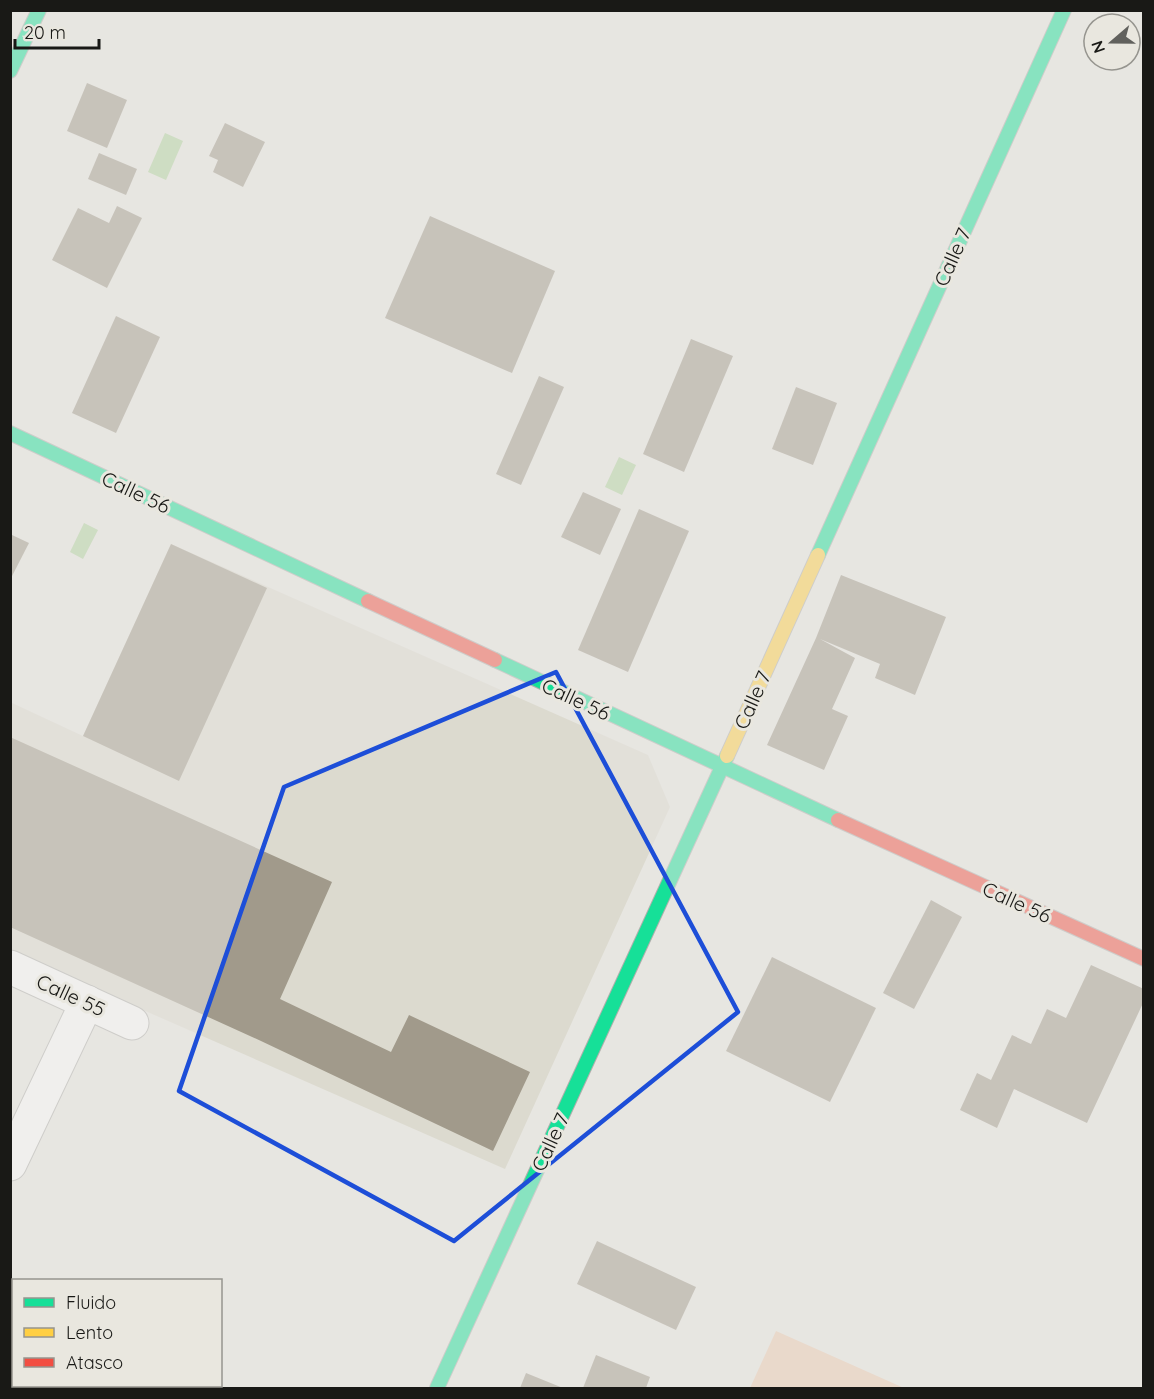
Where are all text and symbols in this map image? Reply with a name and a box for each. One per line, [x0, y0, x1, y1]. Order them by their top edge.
scale bar [15, 12, 99, 50]
north arrow [1082, 12, 1142, 72]
text: 20 m [24, 21, 66, 44]
text: N [1086, 38, 1109, 56]
street label: Calle 7 [928, 224, 976, 290]
street label: Calle 56 [98, 465, 174, 519]
street label: Calle 7 [728, 667, 776, 733]
street label: Calle 56 [538, 672, 614, 726]
street label: Calle 56 [979, 876, 1055, 928]
street label: Calle 55 [33, 968, 109, 1022]
street label: Calle 7 [526, 1109, 574, 1175]
legend [12, 1279, 222, 1387]
text: Fluido [66, 1291, 116, 1314]
text: Lento [66, 1321, 113, 1344]
text: Atasco [66, 1351, 123, 1374]

